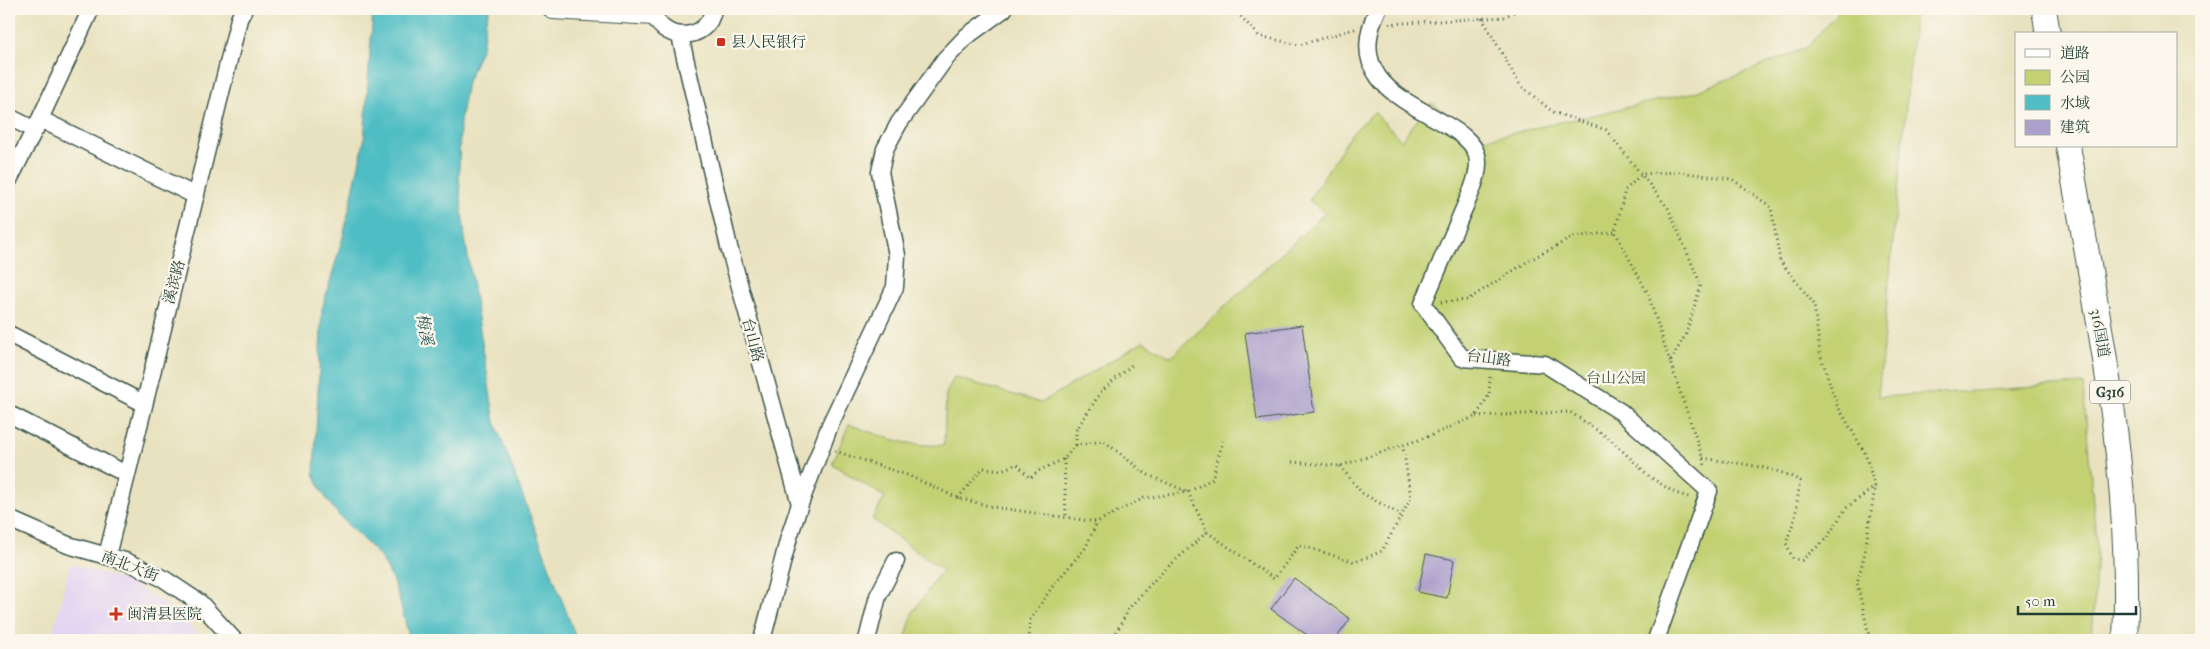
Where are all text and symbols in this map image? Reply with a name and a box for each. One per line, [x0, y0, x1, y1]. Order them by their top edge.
legend [2015, 32, 2178, 148]
place label: 县人民银行 [731, 33, 806, 51]
marker: 县人民银行 [715, 36, 727, 48]
text: 道路 [2060, 44, 2090, 62]
text: 公园 [2060, 68, 2090, 86]
text: 水域 [2060, 94, 2090, 112]
text: 建筑 [2060, 118, 2090, 136]
street label: 溪滨路 [159, 258, 189, 306]
street label: 316国道 [2087, 307, 2113, 359]
water label: 梅溪 [413, 312, 437, 348]
street label: 台山路 [738, 316, 768, 364]
street label: 台山路 [1466, 346, 1512, 370]
park label: 台山公园 [1586, 369, 1646, 387]
road number: G316 [2090, 381, 2130, 404]
street label: 南北大街 [99, 547, 161, 585]
scale bar [2018, 584, 2135, 616]
text: 50 m [2025, 592, 2056, 610]
place label: 闽清县医院 [127, 605, 202, 623]
marker: 闽清县医院 [109, 607, 123, 621]

